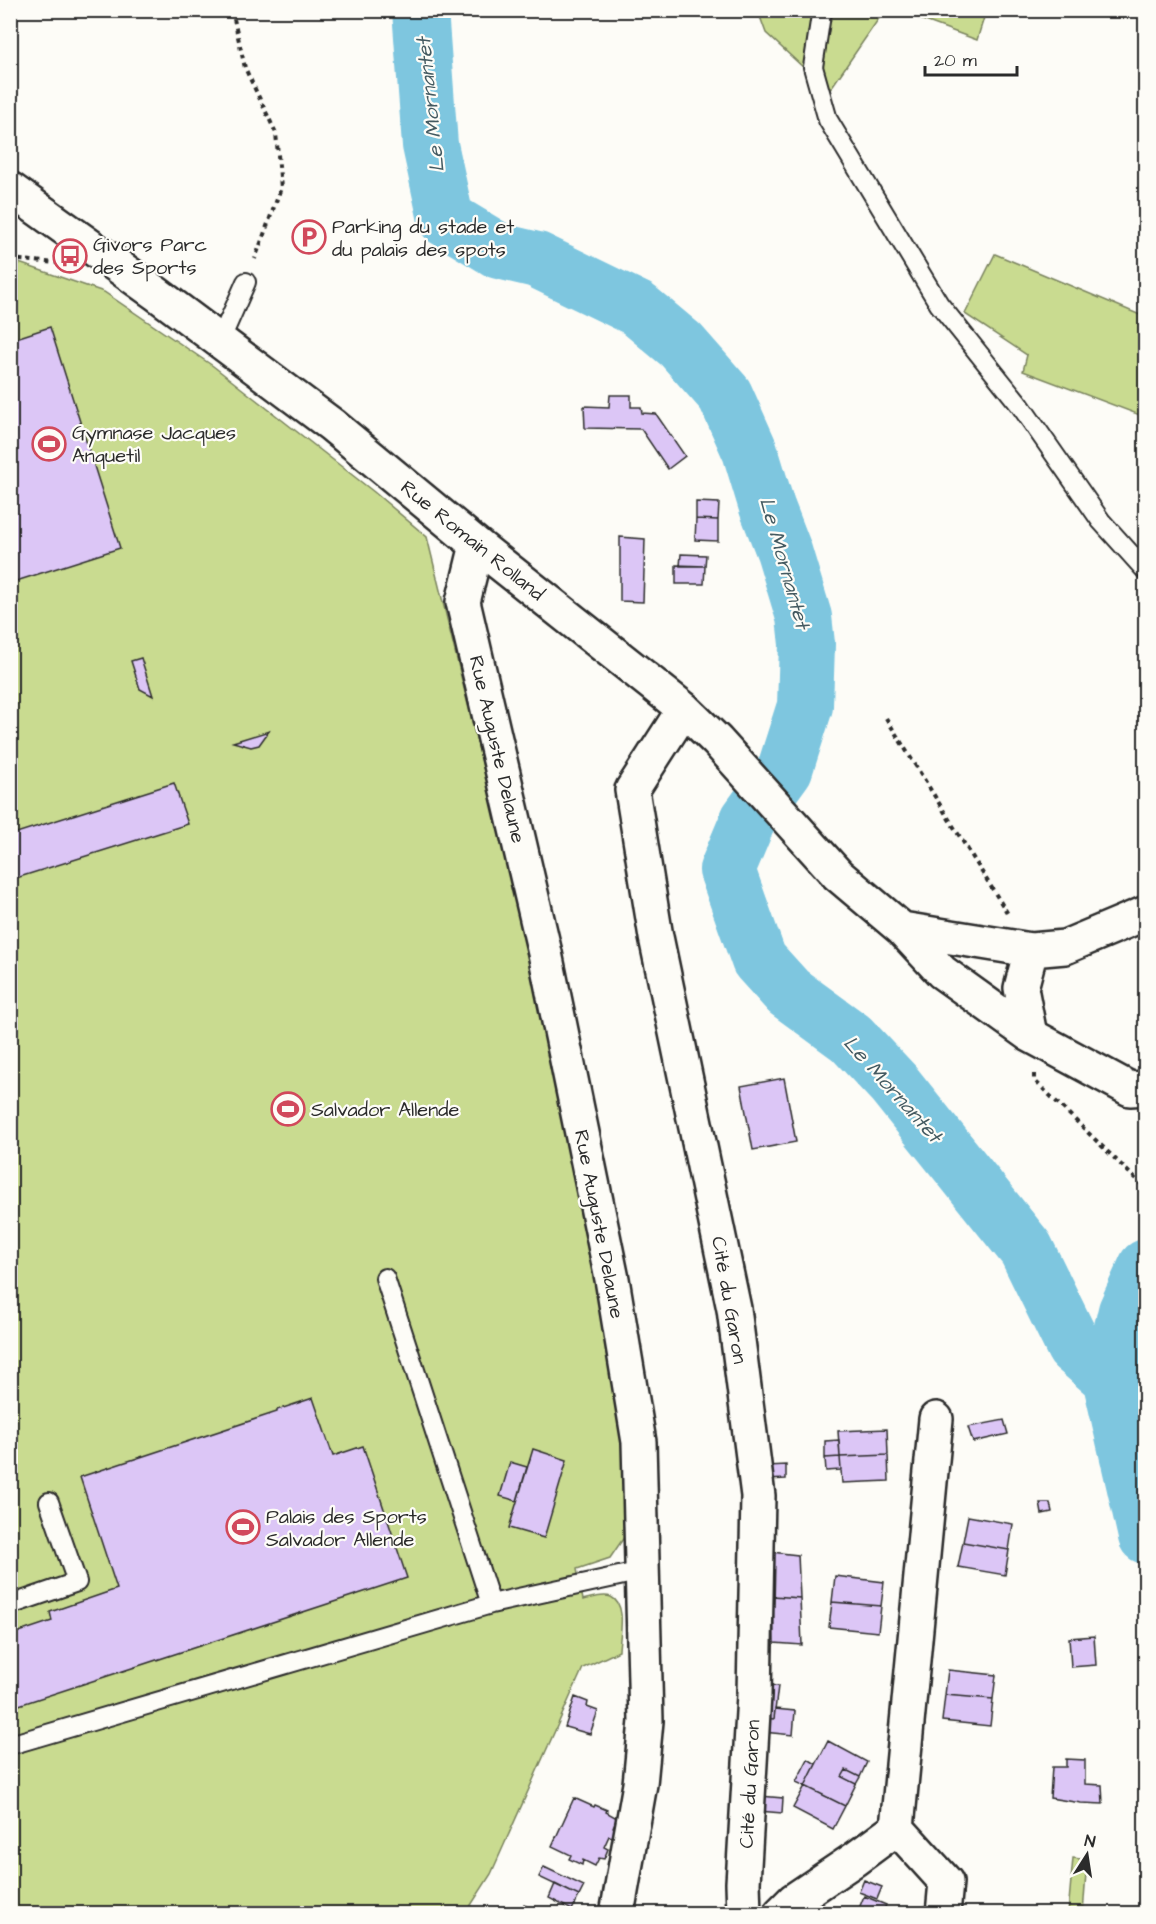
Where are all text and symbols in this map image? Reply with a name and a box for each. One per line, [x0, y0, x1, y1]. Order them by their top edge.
water label: Le Mornantet [409, 34, 452, 174]
scale bar [925, 39, 1016, 77]
text: 20 m [934, 48, 977, 73]
place label: Parking du stade et du palais des spots [332, 213, 514, 264]
parking icon: Parking du stade et du palais des spots [291, 219, 327, 255]
place label: Givors Parc des Sports [93, 231, 208, 282]
bus stop icon: Givors Parc des Sports [52, 238, 88, 274]
place label: Gymnase Jacques Anquetil [72, 419, 236, 470]
sports icon: Gymnase Jacques Anquetil [31, 426, 67, 462]
street label: Rue Romain Rolland [394, 474, 550, 608]
water label: Le Mornantet [752, 494, 818, 634]
street label: Rue Auguste Delaune [461, 653, 532, 846]
water label: Le Mornantet [837, 1029, 950, 1151]
sports icon: Salvador Allende [270, 1091, 306, 1127]
place label: Salvador Allende [311, 1096, 459, 1124]
street label: Rue Auguste Delaune [566, 1127, 631, 1321]
street label: Cité du Garon [704, 1234, 754, 1366]
place label: Palais des Sports Salvador Allende [266, 1503, 427, 1554]
sports icon: Palais des Sports Salvador Allende [225, 1509, 261, 1545]
street label: Cité du Garon [733, 1719, 767, 1849]
north arrow [1057, 1825, 1117, 1885]
text: N [1083, 1830, 1097, 1853]

